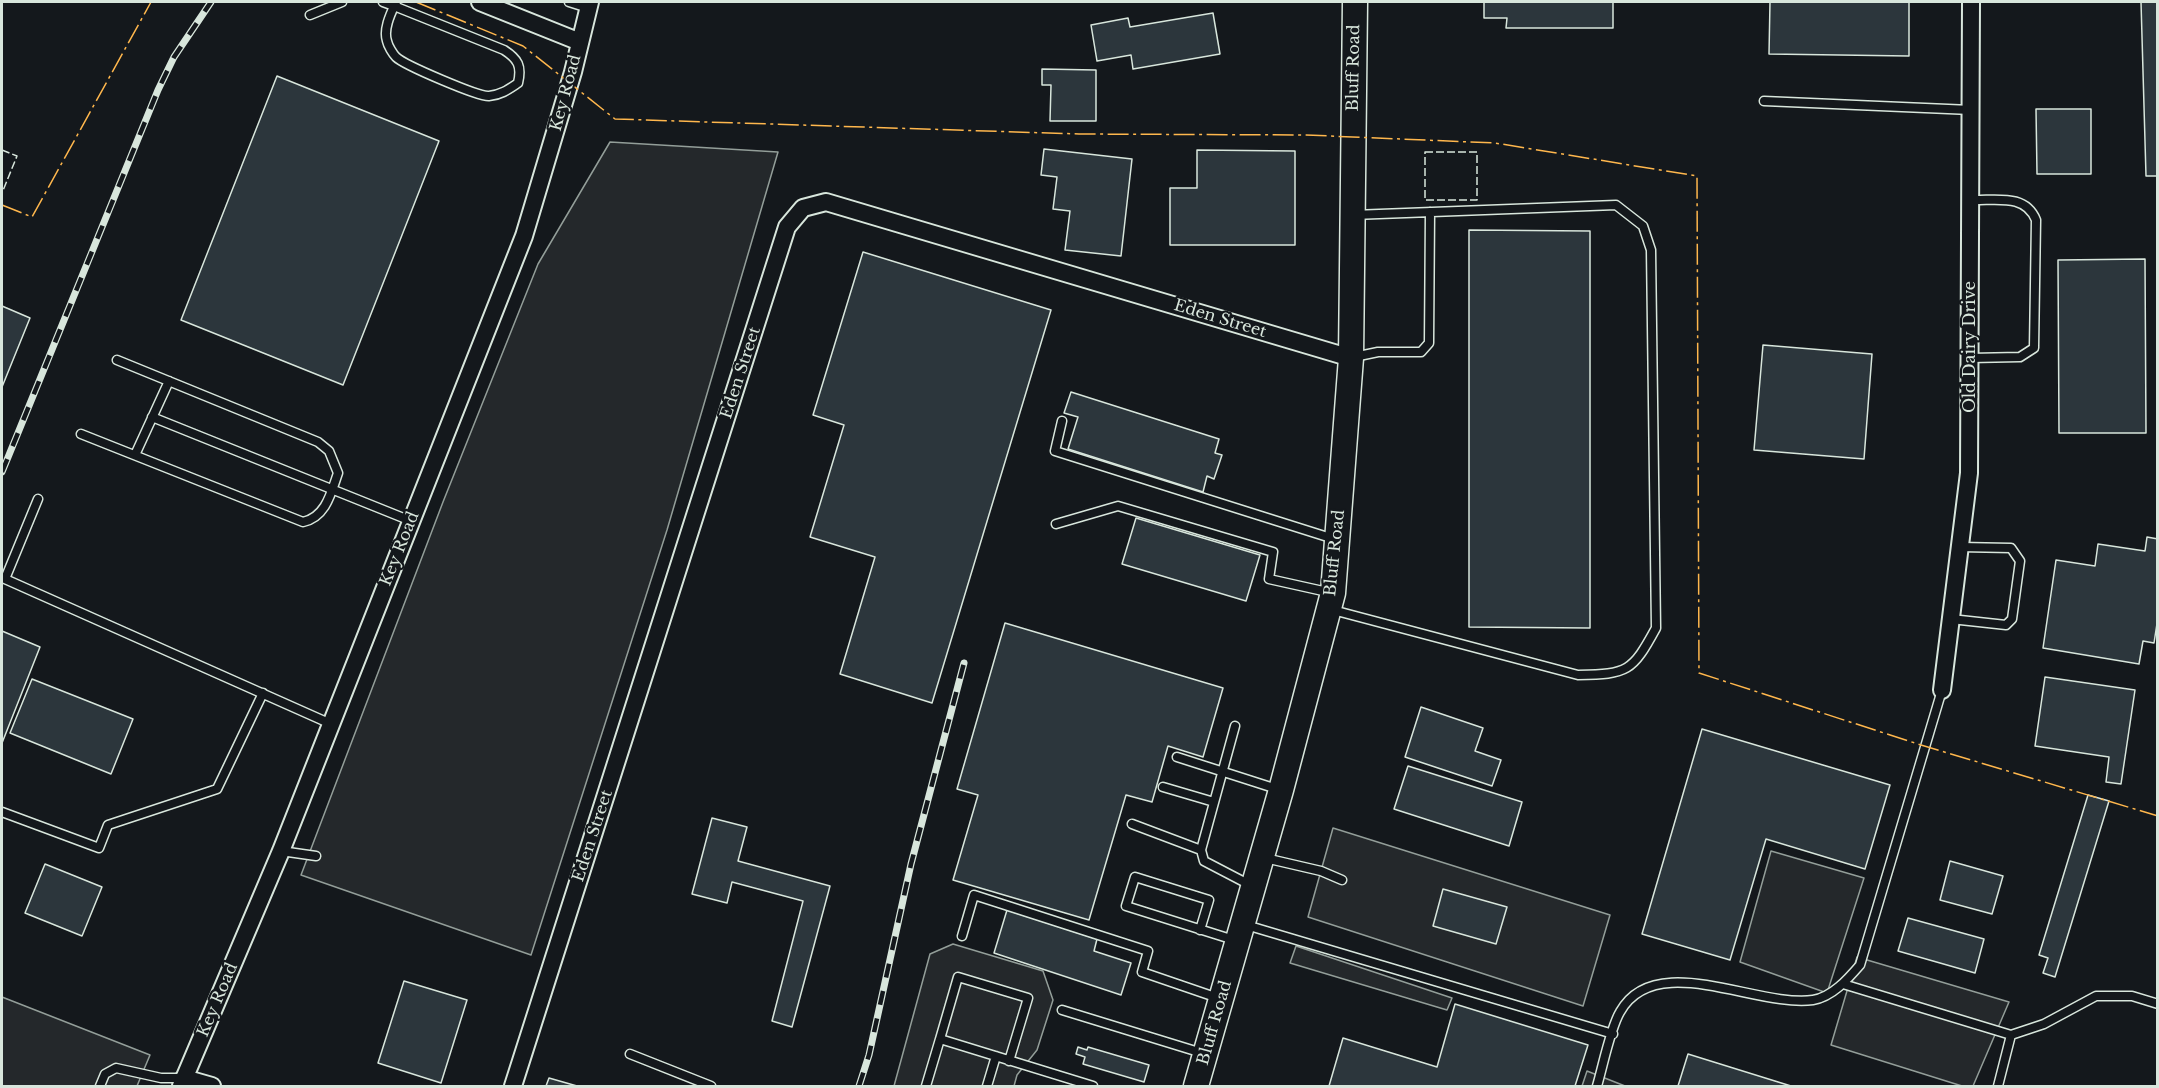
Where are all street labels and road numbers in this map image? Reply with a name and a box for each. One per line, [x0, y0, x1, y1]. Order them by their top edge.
street label: Bluff Road [1344, 24, 1364, 112]
street label: Key Road [547, 53, 585, 133]
street label: Old Dairy Drive [1960, 281, 1980, 413]
street label: Eden Street [1172, 296, 1268, 342]
street label: Eden Street [717, 325, 765, 421]
street label: Key Road [376, 509, 424, 589]
street label: Bluff Road [1321, 509, 1349, 597]
street label: Eden Street [569, 788, 617, 884]
street label: Key Road [194, 960, 242, 1040]
street label: Bluff Road [1194, 979, 1236, 1067]

